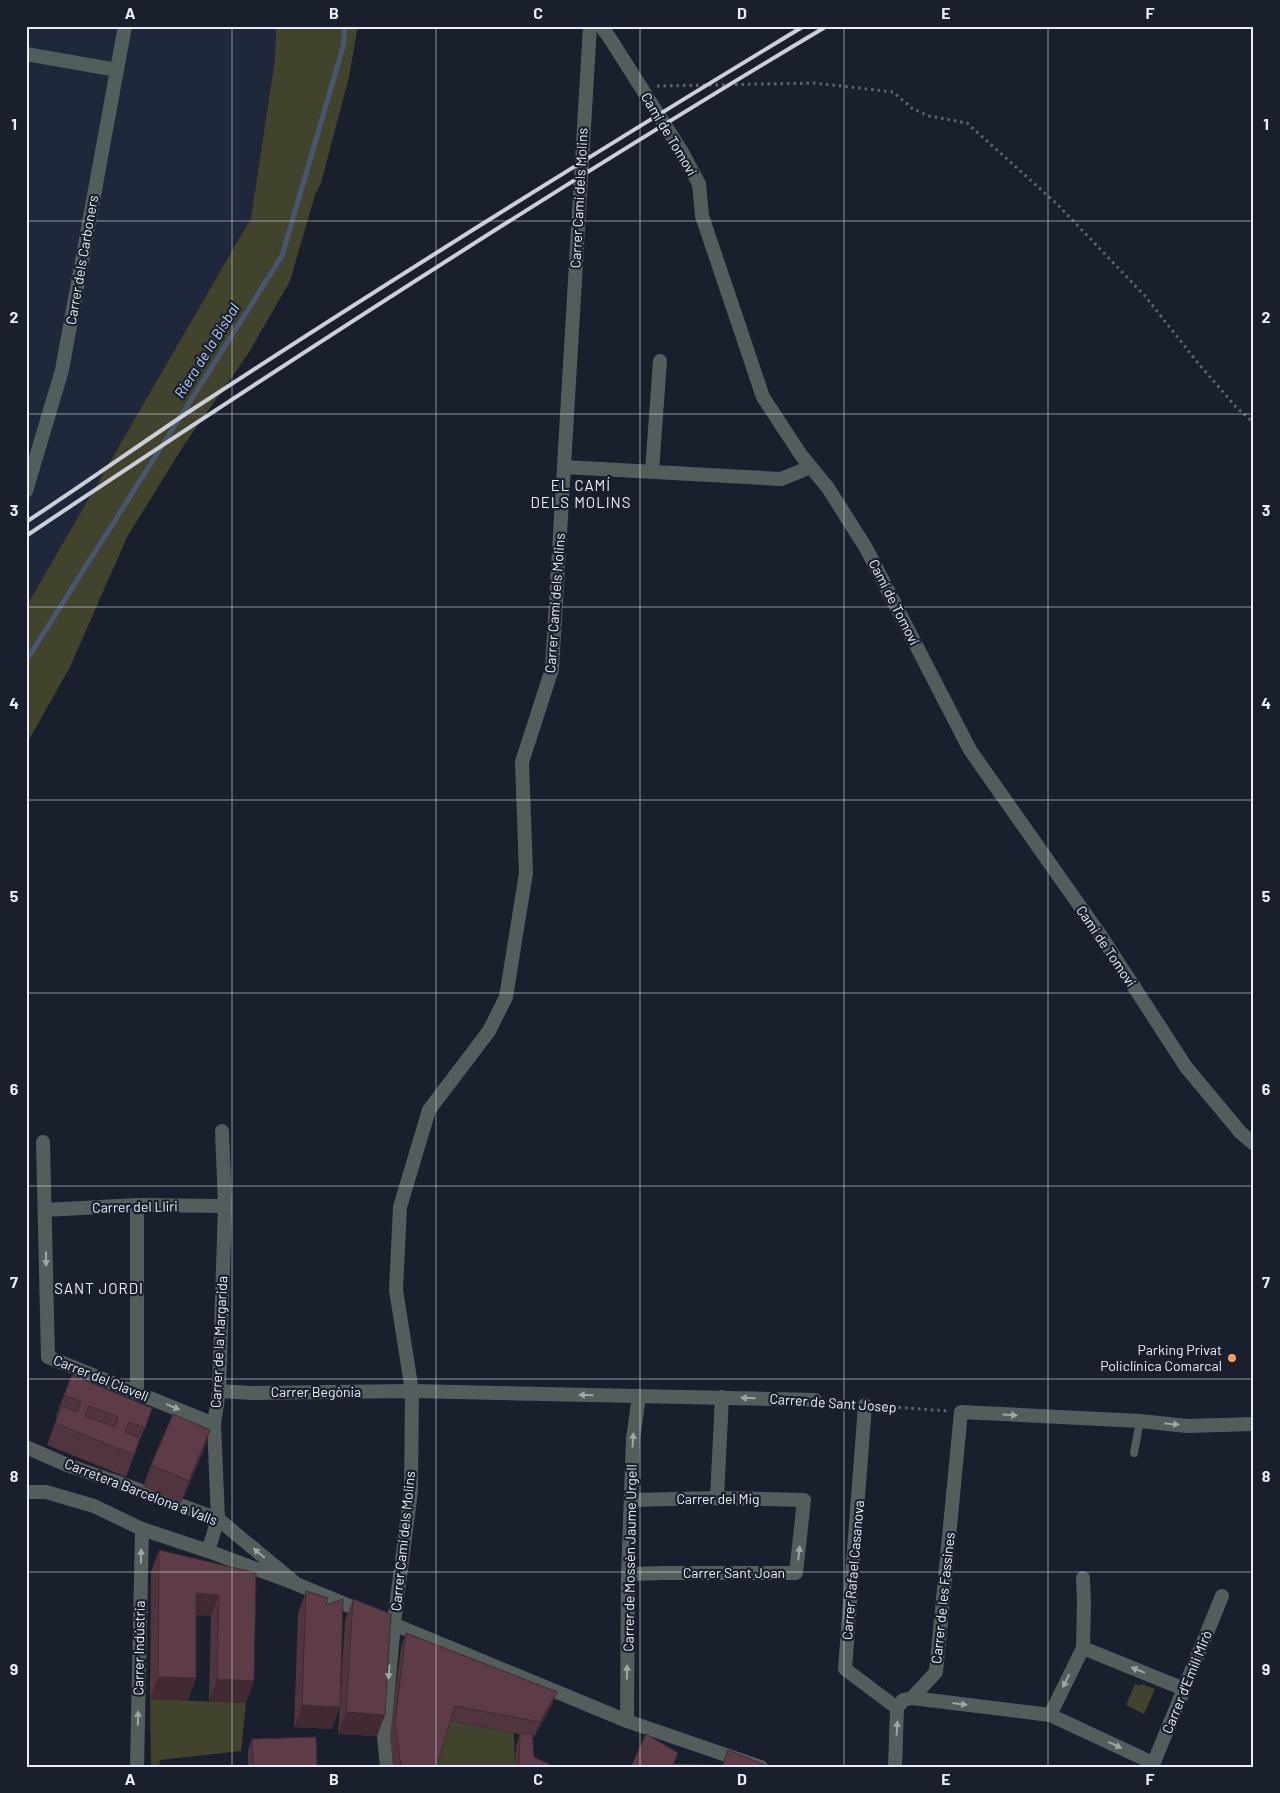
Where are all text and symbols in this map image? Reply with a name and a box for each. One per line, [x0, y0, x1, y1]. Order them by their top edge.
text: A [125, 3, 136, 22]
text: B [329, 3, 339, 22]
text: C [533, 3, 543, 22]
text: D [737, 3, 747, 22]
text: E [941, 3, 951, 22]
text: F [1146, 3, 1155, 22]
street label: Camí de Tomoví [638, 89, 701, 178]
text: 1 [11, 114, 17, 133]
text: 1 [1263, 114, 1269, 133]
street label: Carrer Camí dels Molins [566, 127, 591, 269]
street label: Carrer dels Carboners [62, 193, 101, 326]
water label: Riera de la Bisbal [170, 299, 243, 401]
text: 2 [10, 307, 19, 326]
text: 2 [1262, 307, 1271, 326]
district label: EL CAMÍ DELS MOLINS [531, 476, 632, 511]
text: 3 [10, 500, 18, 519]
text: 3 [1262, 500, 1270, 519]
street label: Carrer Camí dels Molins [541, 532, 568, 674]
street label: Camí de Tomoví [866, 556, 923, 647]
text: 4 [9, 693, 19, 712]
text: 4 [1261, 693, 1271, 712]
text: 5 [10, 886, 19, 905]
text: 5 [1262, 886, 1271, 905]
street label: Camí de Tomoví [1073, 902, 1140, 989]
text: 6 [10, 1079, 19, 1098]
text: 6 [1262, 1079, 1271, 1098]
street label: Carrer del Lliri [92, 1197, 178, 1216]
one-way arrow [42, 1251, 50, 1267]
text: 7 [10, 1272, 18, 1291]
text: 7 [1262, 1272, 1270, 1291]
street label: Carrer de la Margarida [207, 1275, 230, 1408]
district label: SANT JORDI [54, 1279, 144, 1297]
place label: Parking Privat Policlínica Comarcal [1100, 1341, 1222, 1374]
street label: Carrer del Clavell [51, 1351, 151, 1404]
marker: Parking Privat Policlínica Comarcal [1226, 1352, 1238, 1364]
street label: Carrer Begònia [271, 1383, 361, 1400]
street label: Carrer de Sant Josep [769, 1390, 897, 1415]
one-way arrow [578, 1391, 594, 1399]
one-way arrow [740, 1394, 756, 1402]
one-way arrow [166, 1404, 180, 1412]
one-way arrow [1002, 1411, 1018, 1419]
one-way arrow [1164, 1421, 1180, 1429]
one-way arrow [630, 1431, 638, 1447]
street label: Carretera Barcelona a Valls [62, 1455, 220, 1529]
street label: Carrer de Mossèn Jaume Urgell [619, 1464, 640, 1652]
text: 8 [10, 1466, 19, 1485]
text: 8 [1262, 1466, 1271, 1485]
street label: Carrer Camí dels Molins [387, 1470, 418, 1612]
street label: Carrer del Mig [676, 1490, 760, 1507]
street label: Carrer Rafael Casanova [838, 1499, 867, 1640]
street label: Carrer de les Fassines [927, 1531, 958, 1664]
one-way arrow [795, 1545, 803, 1561]
one-way arrow [137, 1547, 145, 1563]
one-way arrow [253, 1548, 266, 1559]
street label: Carrer Sant Joan [683, 1564, 785, 1581]
street label: Carrer Indústria [129, 1600, 148, 1696]
street label: Carrer d'Emili Mirò [1158, 1628, 1215, 1736]
text: 9 [10, 1659, 18, 1678]
text: 9 [1262, 1659, 1270, 1678]
one-way arrow [385, 1664, 393, 1680]
one-way arrow [623, 1664, 631, 1680]
one-way arrow [1131, 1666, 1146, 1674]
one-way arrow [1062, 1674, 1070, 1688]
one-way arrow [952, 1700, 968, 1708]
one-way arrow [134, 1710, 142, 1726]
one-way arrow [893, 1720, 901, 1736]
one-way arrow [1108, 1741, 1122, 1749]
text: A [125, 1769, 136, 1788]
text: B [329, 1769, 339, 1788]
text: C [533, 1769, 543, 1788]
text: D [737, 1769, 747, 1788]
text: E [941, 1769, 951, 1788]
text: F [1146, 1769, 1155, 1788]

